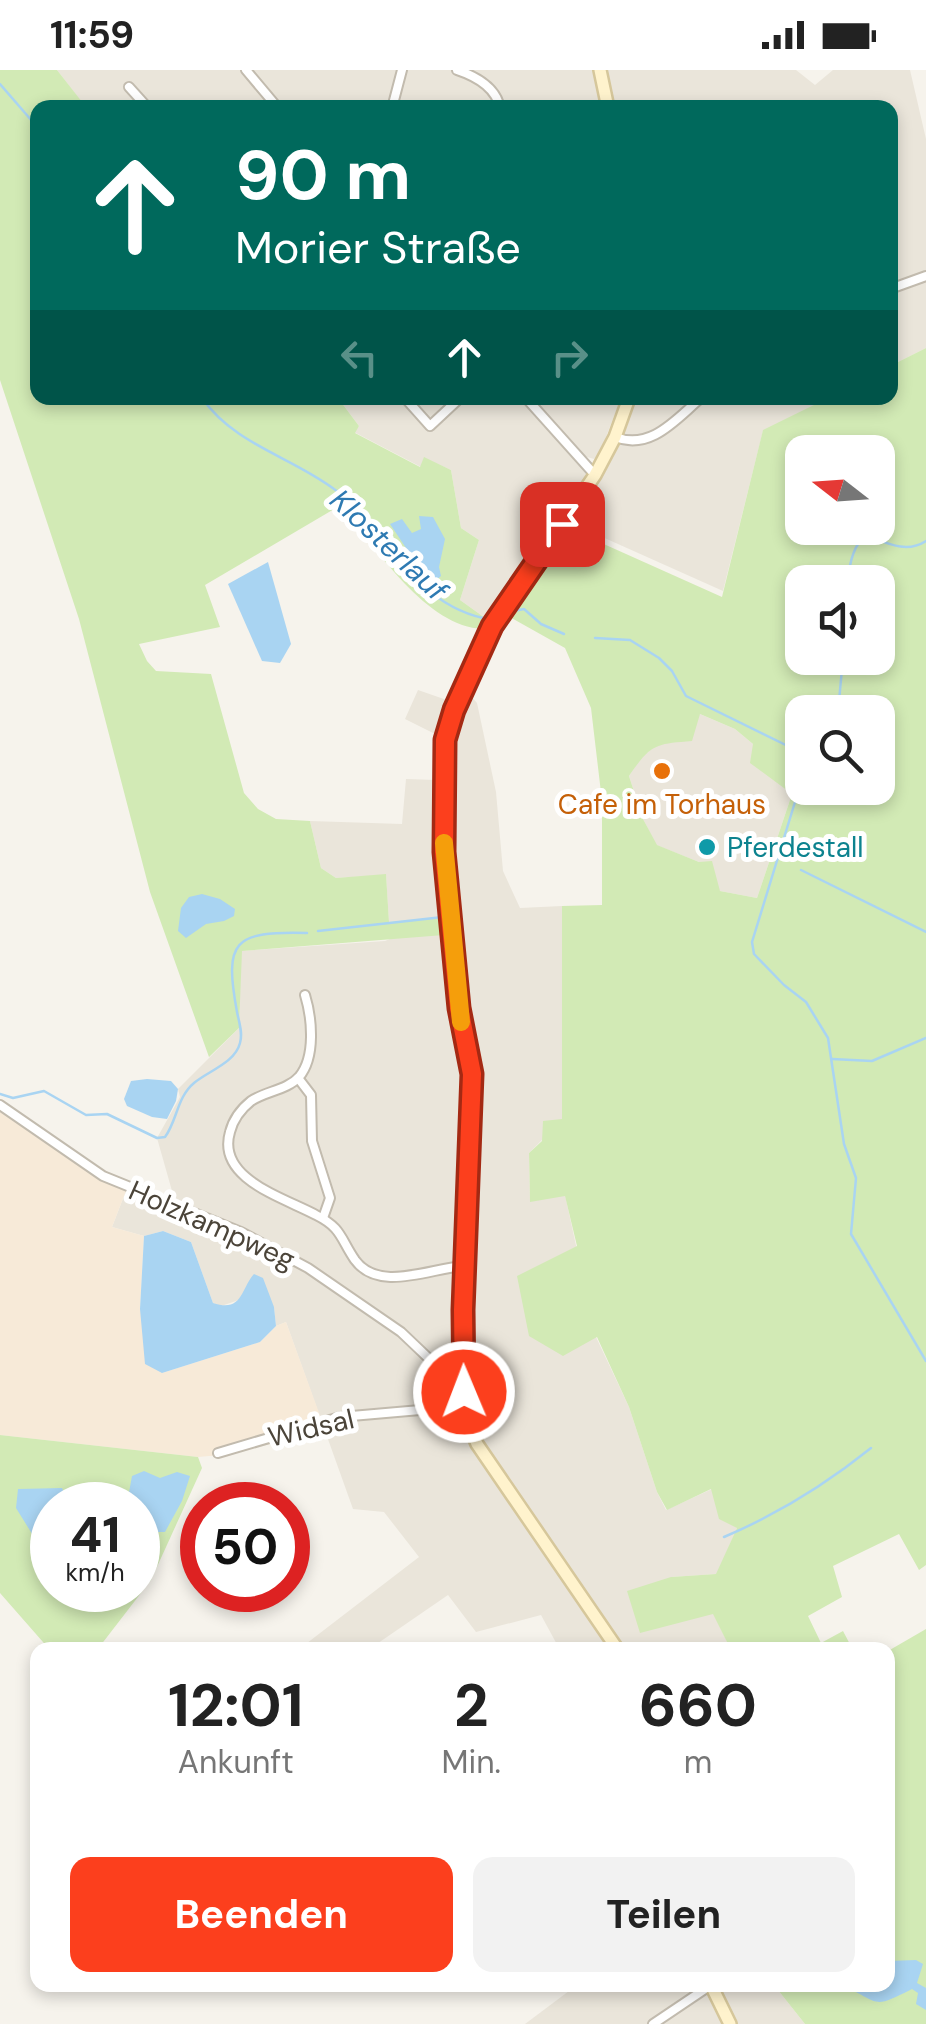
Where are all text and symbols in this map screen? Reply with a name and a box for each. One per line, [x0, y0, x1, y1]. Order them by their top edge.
text: 11:59 [50, 10, 134, 60]
text: 90 m [235, 130, 411, 221]
icon: ahead [70, 140, 200, 270]
text: Morier Straße [235, 218, 521, 277]
icon: left [332, 330, 387, 385]
icon: ahead [437, 330, 492, 385]
icon: right [542, 330, 597, 385]
north arrow [785, 435, 895, 545]
map controls [785, 435, 895, 805]
water label: Klosterlauf [322, 481, 457, 611]
pin [520, 482, 605, 567]
icon: arrive [535, 497, 590, 552]
button: sound [785, 565, 895, 675]
button: search [785, 695, 895, 805]
marker: Cafe im Torhaus [651, 760, 673, 782]
place label: Cafe im Torhaus [558, 786, 766, 823]
place label: Pferdestall [727, 829, 864, 866]
marker: Pferdestall [696, 836, 718, 858]
street label: Holzkampweg [123, 1172, 301, 1278]
position arrow [412, 1340, 516, 1444]
street label: Widsal [264, 1400, 358, 1456]
speed limit sign: 50 [180, 1482, 310, 1612]
text: 41 [70, 1502, 120, 1568]
text: km/h [65, 1556, 125, 1589]
text: 12:01 [168, 1666, 304, 1745]
text: 2 [454, 1666, 489, 1745]
text: 660 [639, 1666, 757, 1745]
text: Ankunft [178, 1741, 294, 1783]
text: Min. [442, 1741, 501, 1783]
text: m [684, 1741, 712, 1783]
button: Beenden [70, 1857, 453, 1972]
button: Teilen [473, 1857, 855, 1972]

